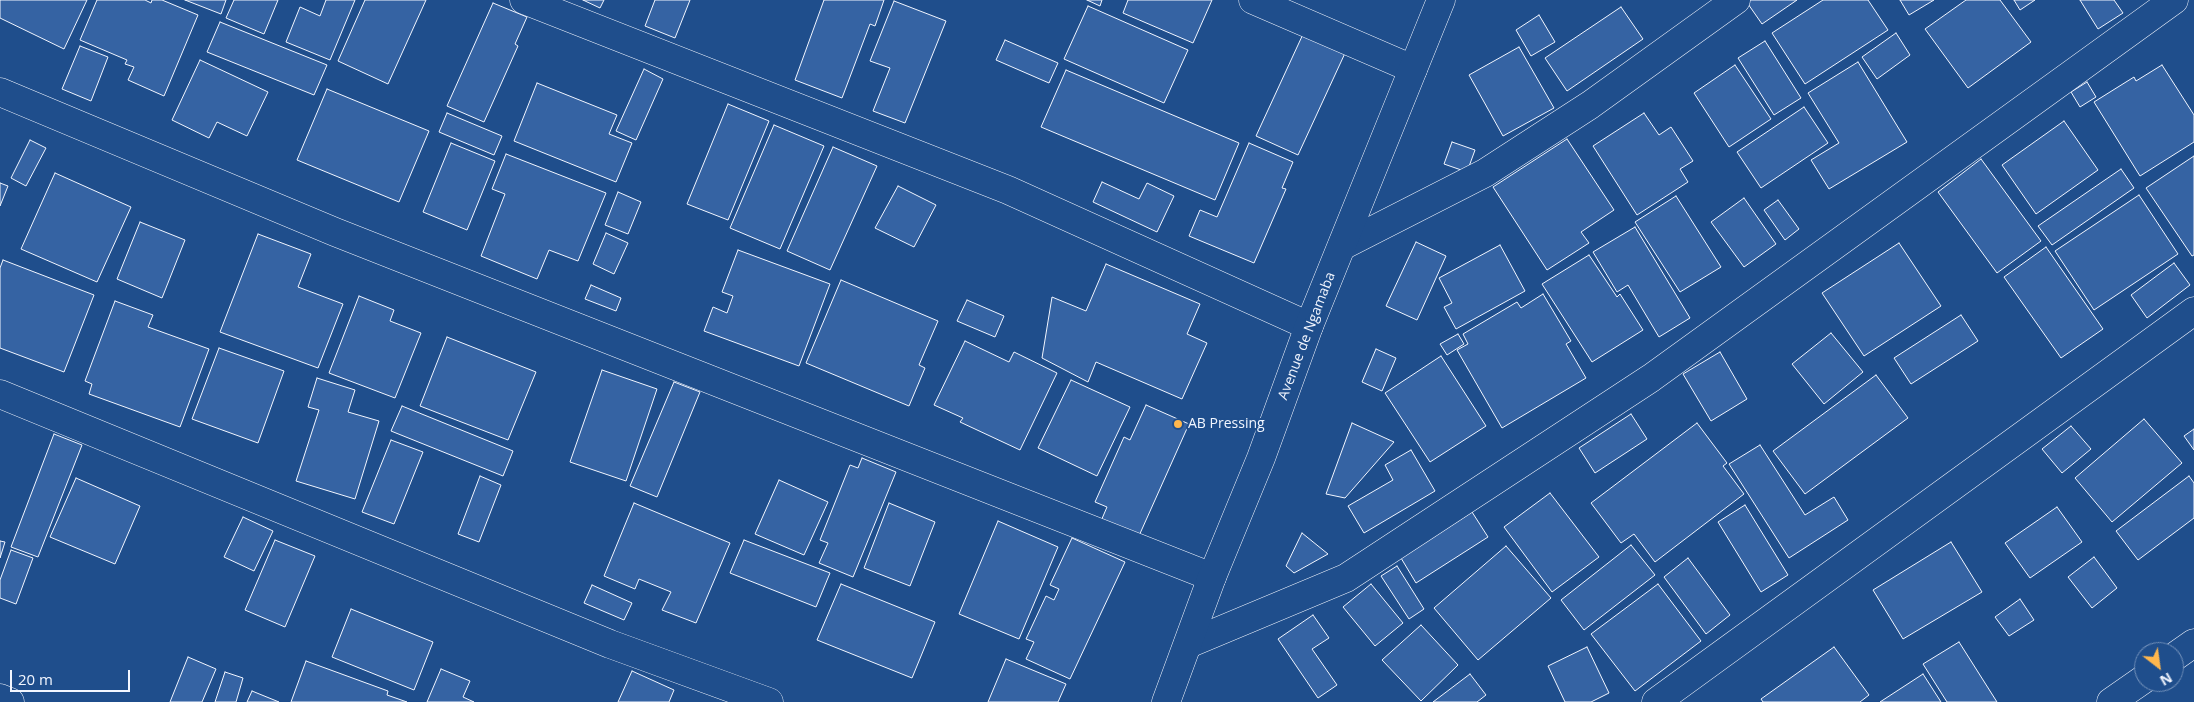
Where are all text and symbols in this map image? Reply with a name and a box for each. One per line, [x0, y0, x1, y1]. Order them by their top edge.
street label: Avenue de Ngamaba [1275, 270, 1339, 402]
place label: AB Pressing [1188, 416, 1265, 432]
marker: AB Pressing [1172, 418, 1184, 430]
north arrow [2134, 642, 2184, 692]
scale bar [12, 660, 132, 692]
text: N [2157, 668, 2176, 691]
text: 20 m [18, 669, 53, 689]

